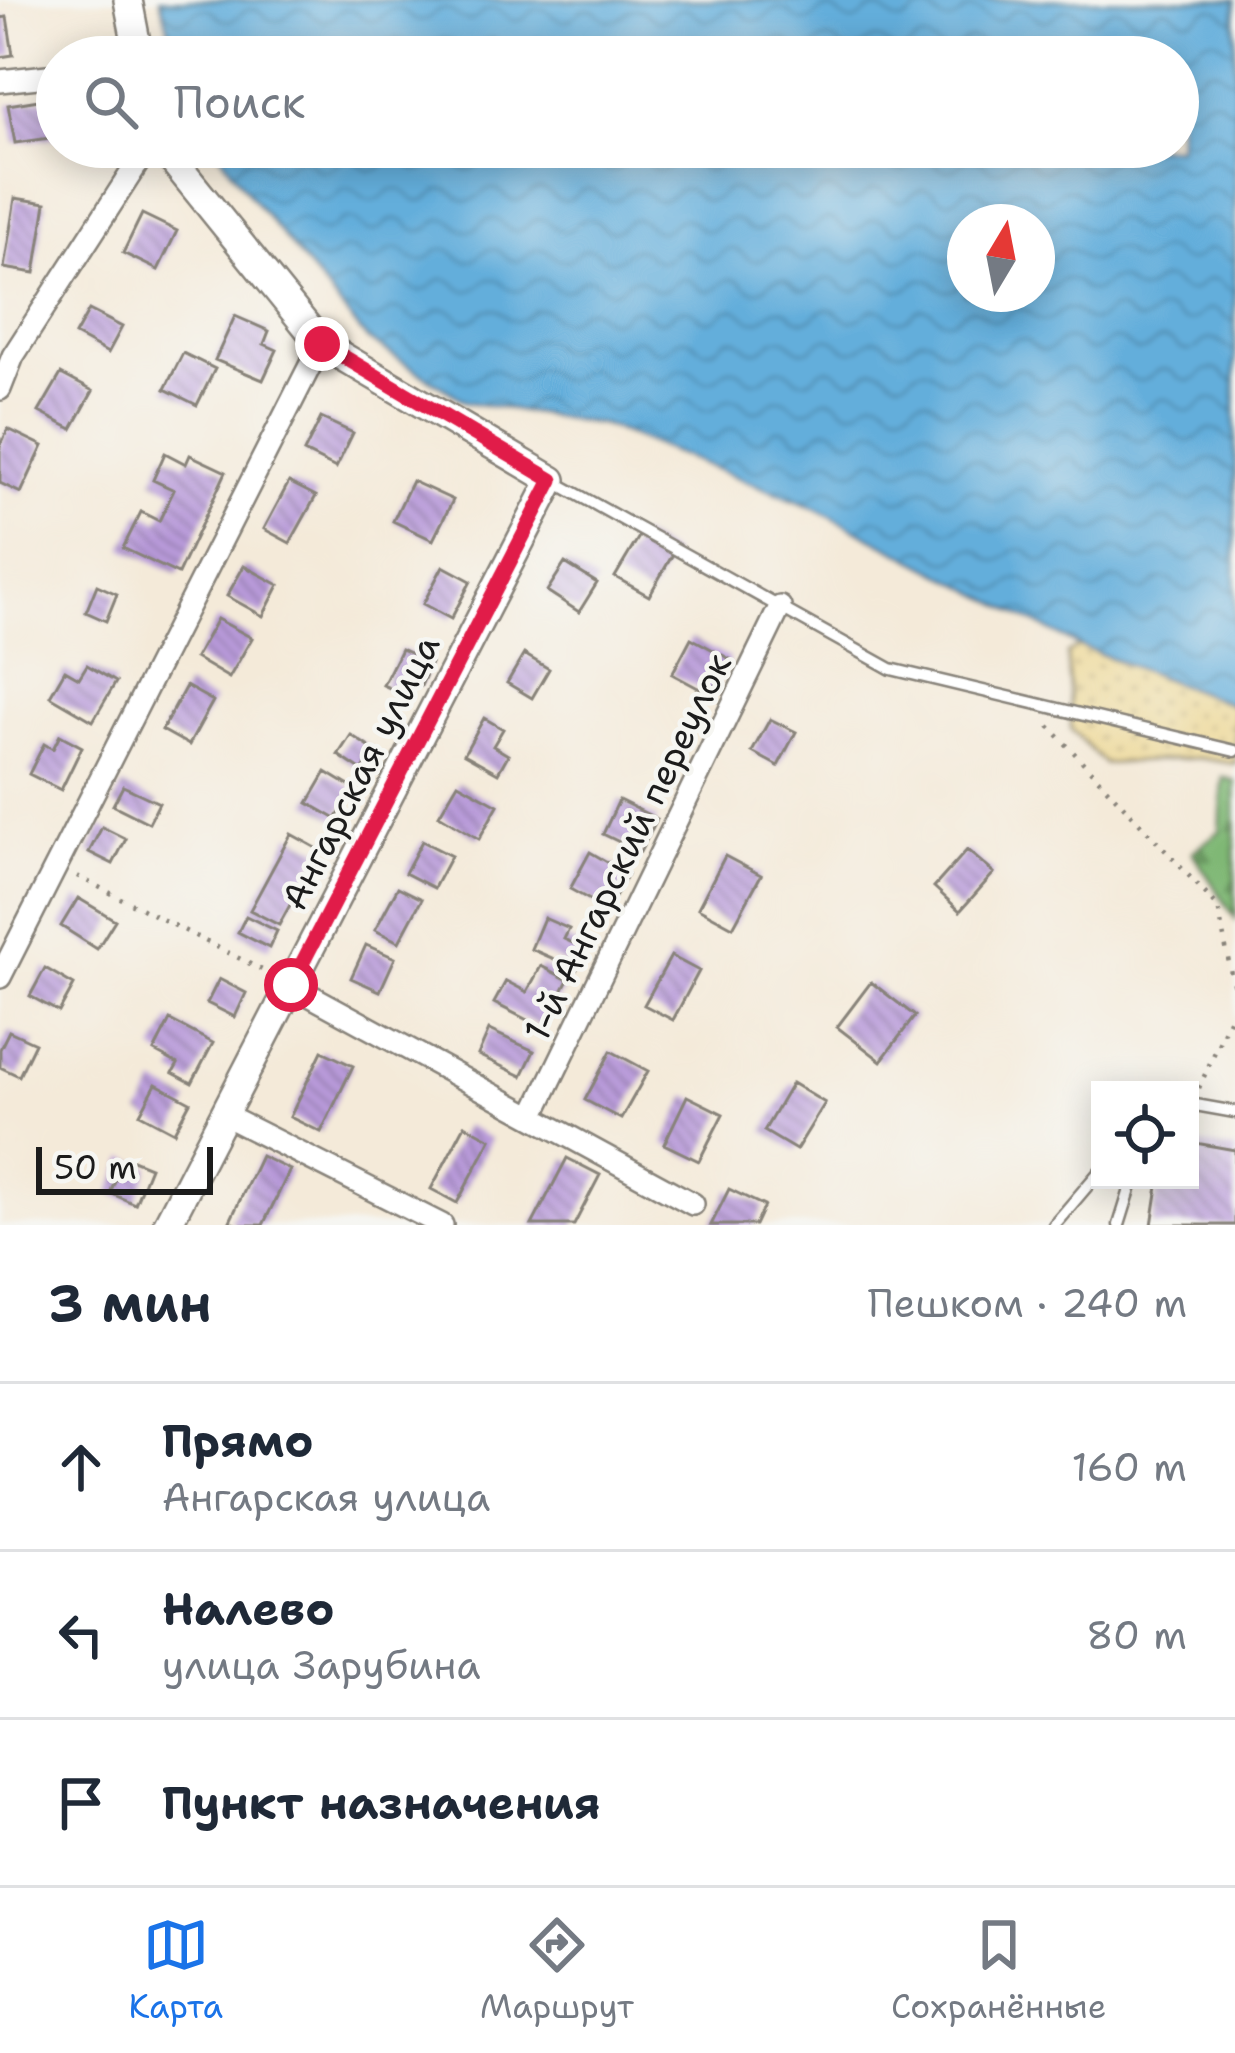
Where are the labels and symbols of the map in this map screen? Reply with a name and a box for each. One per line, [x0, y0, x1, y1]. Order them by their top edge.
north arrow [947, 204, 1055, 312]
route end [295, 317, 349, 371]
street label: Ангарская улица [270, 626, 451, 918]
street label: 1-й Ангарский переулок [512, 645, 743, 1049]
route start [264, 958, 318, 1012]
scale bar [36, 1141, 213, 1194]

